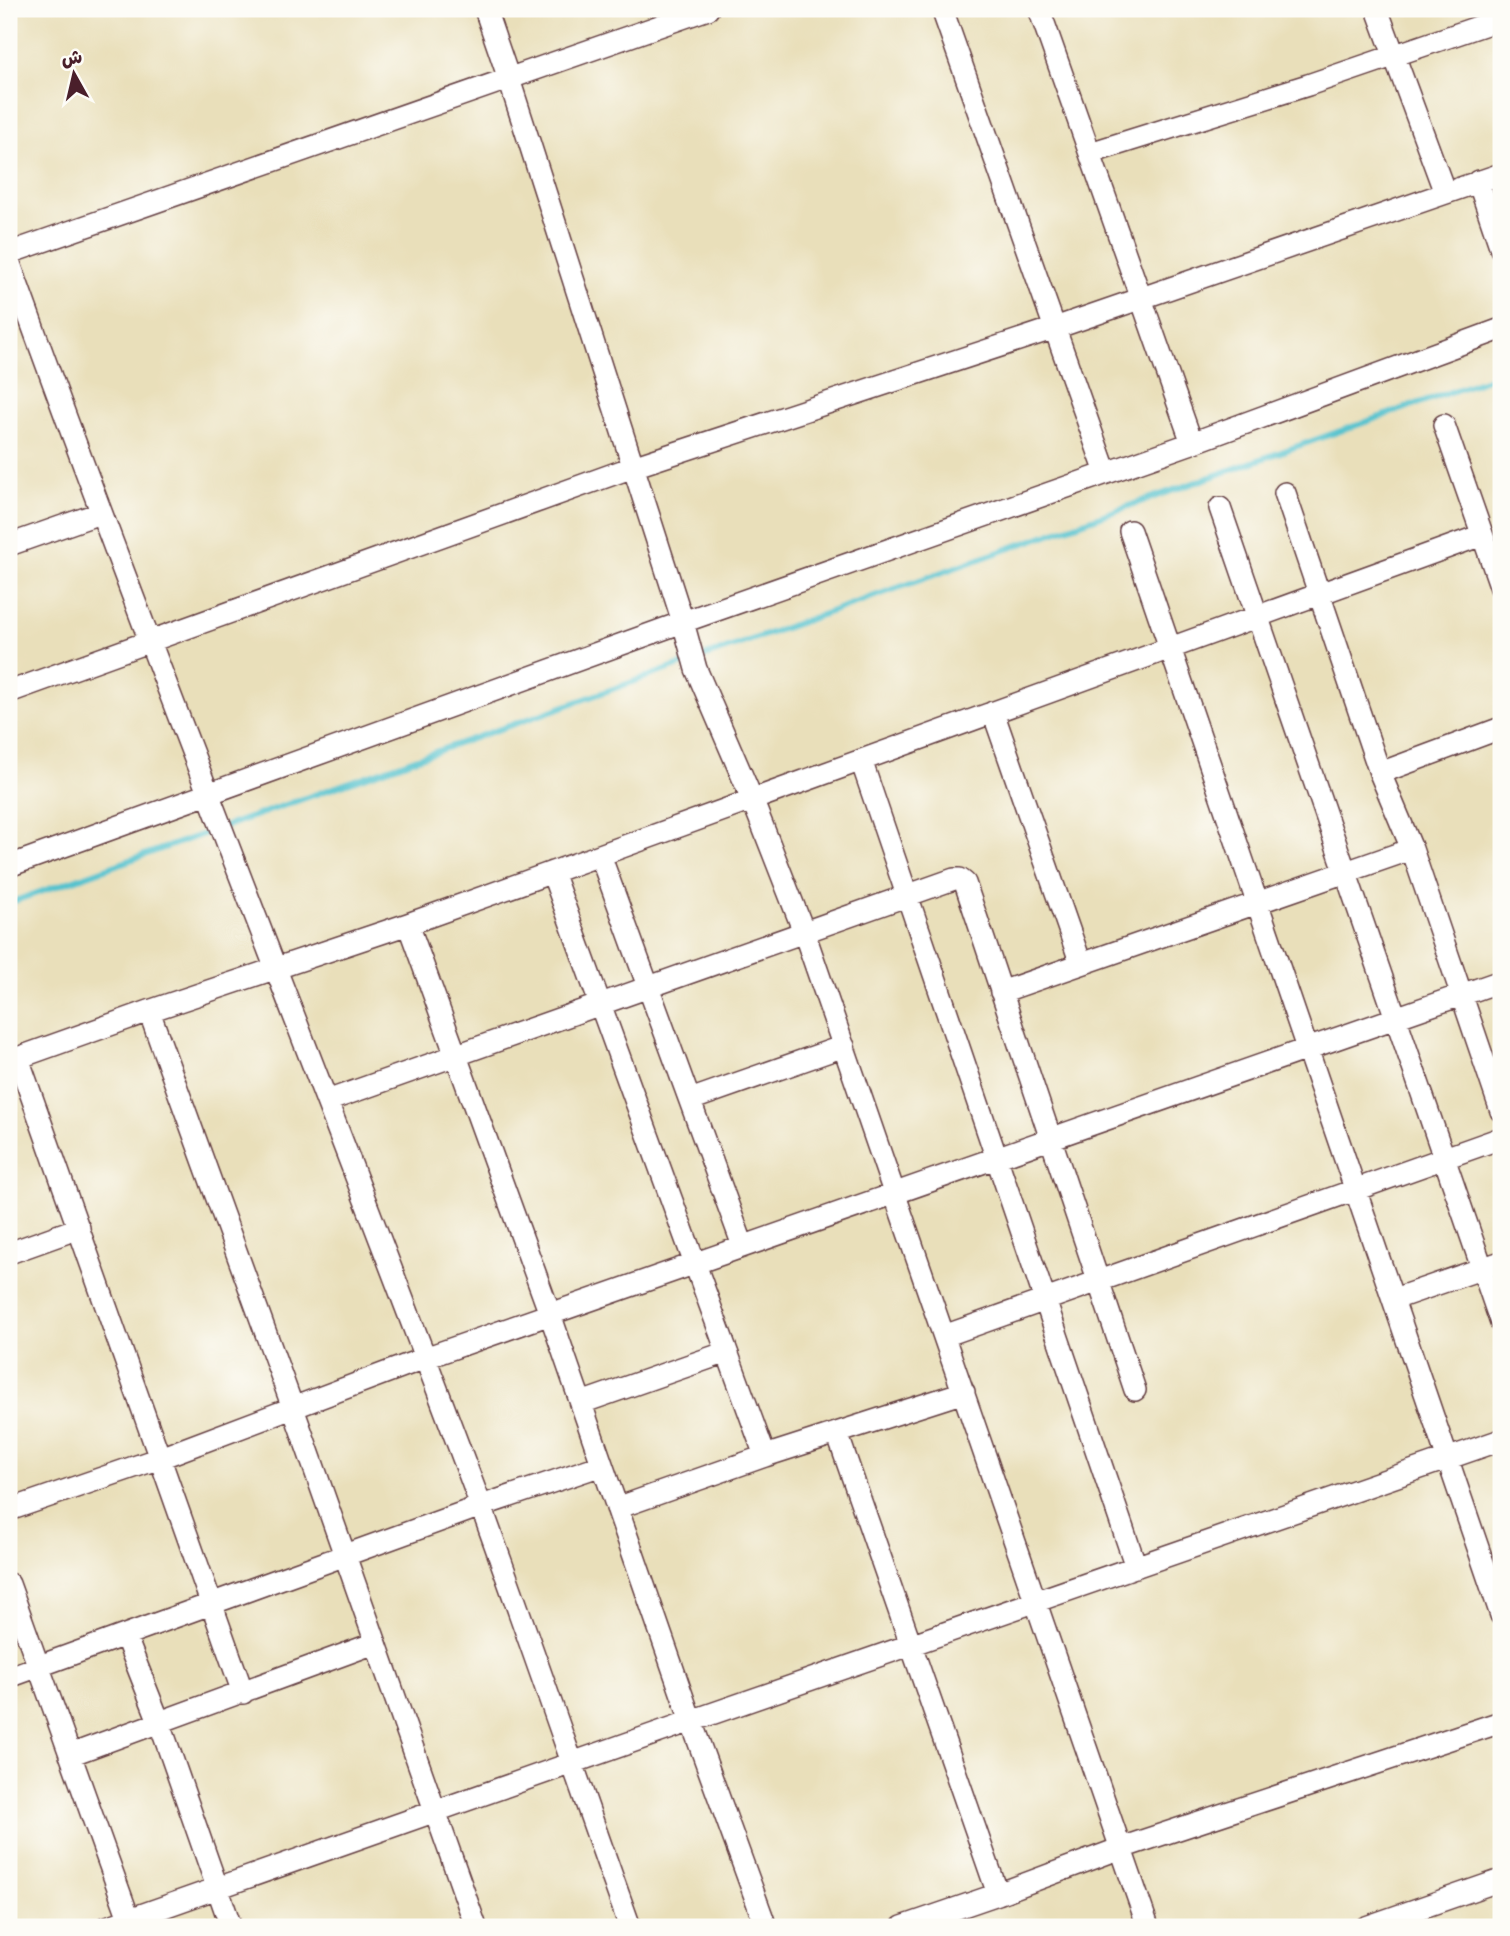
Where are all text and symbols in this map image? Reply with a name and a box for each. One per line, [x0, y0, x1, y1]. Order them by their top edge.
north arrow [38, 38, 108, 108]
text: ش [60, 46, 84, 71]

